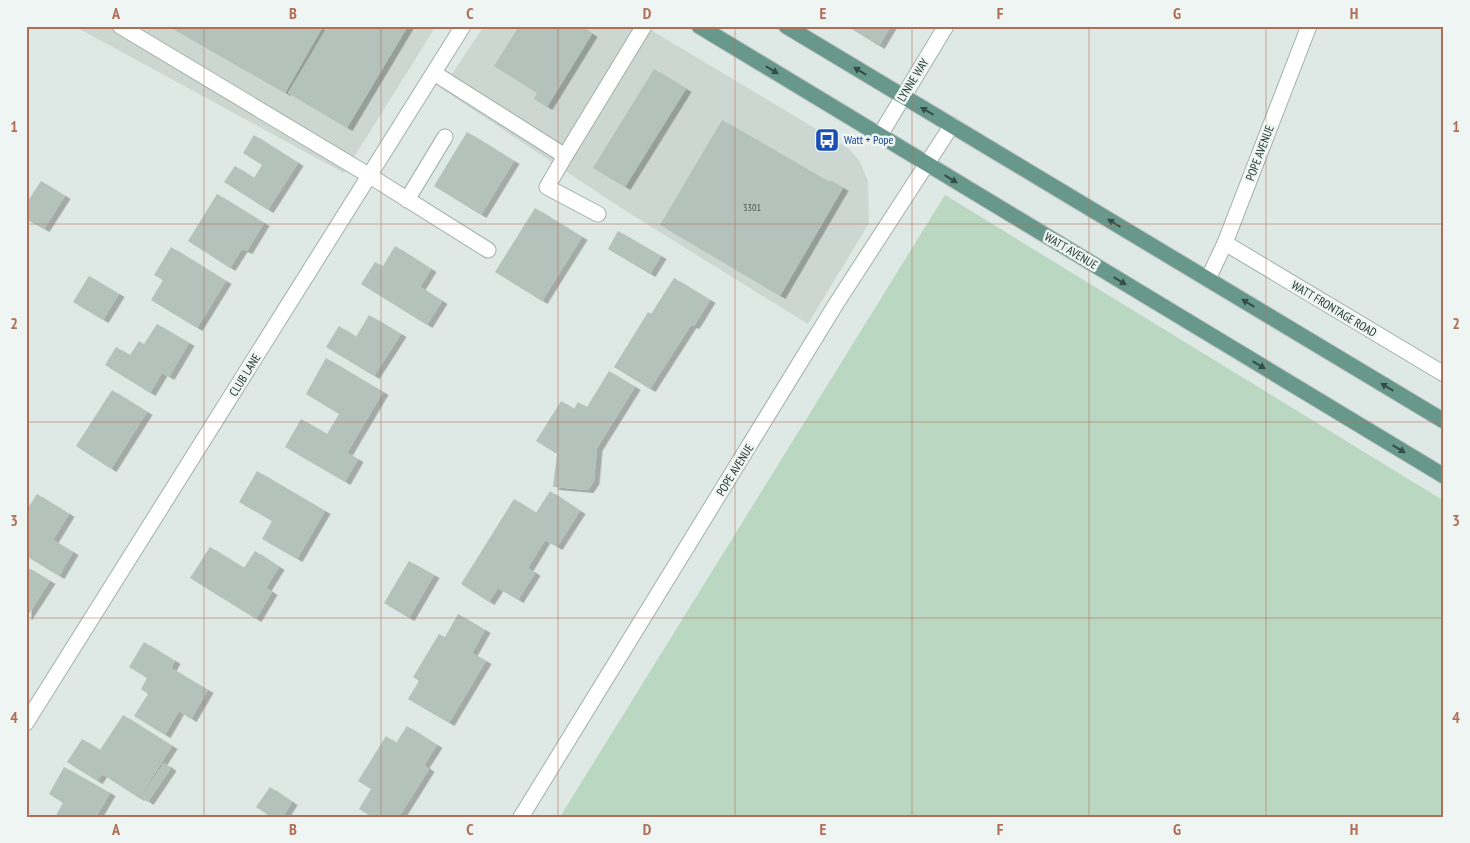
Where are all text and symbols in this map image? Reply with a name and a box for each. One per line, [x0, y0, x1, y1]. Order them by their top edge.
text: A [111, 3, 121, 23]
text: B [289, 3, 297, 23]
text: C [466, 3, 474, 23]
text: D [643, 3, 652, 23]
text: E [820, 3, 827, 23]
text: F [997, 3, 1004, 23]
text: G [1173, 3, 1181, 23]
text: H [1350, 3, 1358, 23]
street label: LYNNE WAY [893, 55, 932, 104]
one-way arrow [766, 66, 779, 75]
one-way arrow [854, 67, 867, 76]
one-way arrow [920, 107, 933, 116]
text: 1 [10, 116, 18, 136]
text: 1 [1452, 116, 1460, 136]
street label: POPE AVENUE [1242, 123, 1277, 183]
bus stop icon: Watt + Pope [814, 127, 840, 153]
place label: Watt + Pope [844, 132, 894, 147]
one-way arrow [945, 174, 958, 183]
house number: 3301 [743, 201, 761, 214]
one-way arrow [1107, 218, 1120, 227]
street label: WATT AVENUE [1042, 229, 1101, 272]
one-way arrow [1114, 276, 1127, 285]
street label: WATT FRONTAGE ROAD [1289, 277, 1380, 340]
one-way arrow [1241, 298, 1254, 308]
text: 2 [10, 313, 18, 333]
text: 2 [1452, 313, 1460, 333]
street label: CLUB LANE [226, 351, 263, 399]
one-way arrow [1253, 360, 1266, 369]
one-way arrow [1381, 382, 1394, 392]
street label: POPE AVENUE [713, 441, 756, 498]
one-way arrow [1392, 444, 1405, 453]
text: 3 [10, 510, 18, 530]
text: 3 [1452, 510, 1460, 530]
text: 4 [10, 707, 18, 727]
text: 4 [1452, 707, 1460, 727]
text: A [111, 819, 121, 839]
text: B [289, 819, 297, 839]
text: C [466, 819, 474, 839]
text: D [643, 819, 652, 839]
text: E [820, 819, 827, 839]
text: F [997, 819, 1004, 839]
text: G [1173, 819, 1181, 839]
text: H [1350, 819, 1358, 839]

